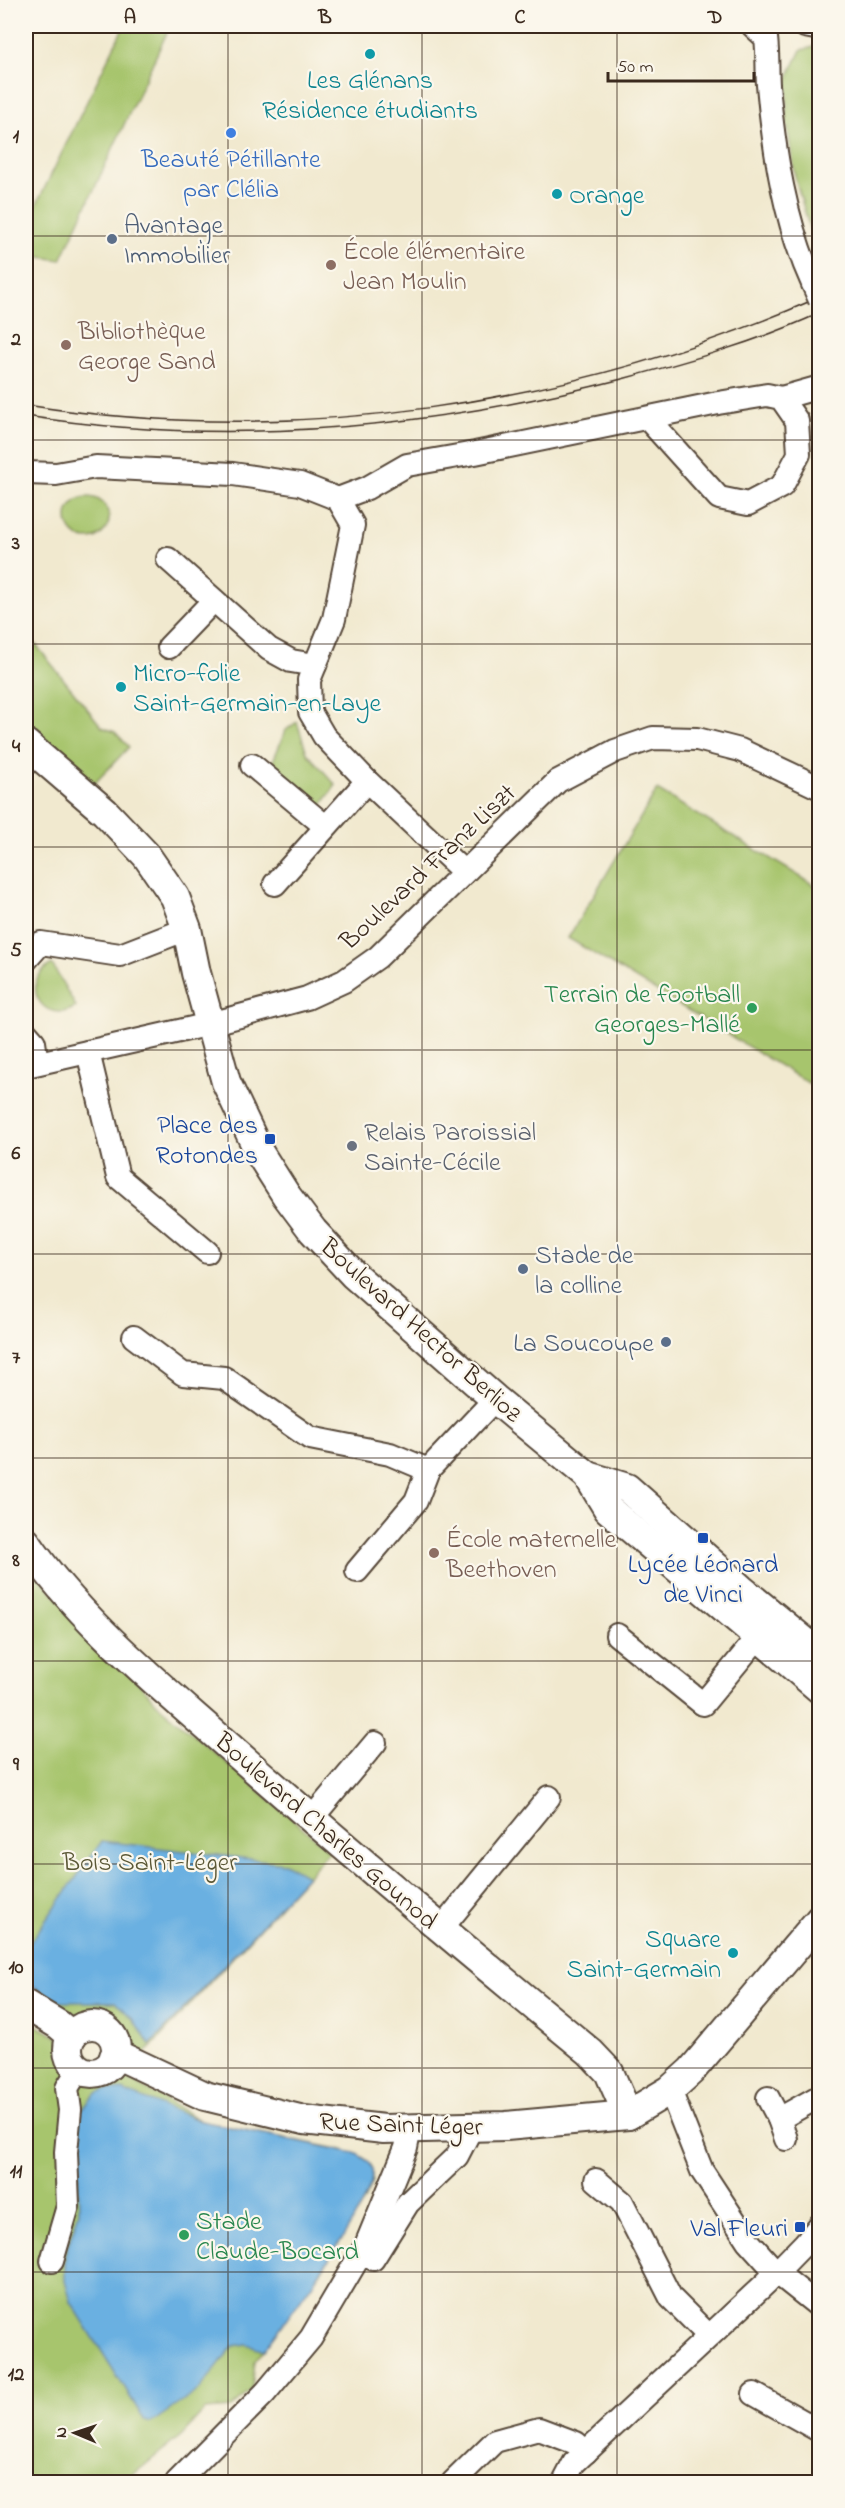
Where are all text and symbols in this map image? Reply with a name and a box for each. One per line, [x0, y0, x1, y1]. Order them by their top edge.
text: A [124, 4, 136, 33]
text: B [317, 4, 332, 33]
text: C [515, 4, 526, 33]
text: D [707, 4, 722, 33]
scale bar [608, 45, 754, 83]
marker: Les Glénans Résidence étudiants [363, 47, 377, 61]
text: 50 m [617, 55, 654, 81]
place label: Les Glénans Résidence étudiants [262, 63, 478, 131]
text: 1 [13, 123, 20, 152]
marker: Beauté Pétillante par Clélia [224, 126, 238, 140]
place label: Beauté Pétillante par Clélia [140, 142, 321, 210]
place label: Orange [569, 178, 645, 216]
marker: Orange [550, 187, 564, 201]
place label: Avantage Immobilier [124, 208, 231, 276]
marker: Avantage Immobilier [105, 232, 119, 246]
place label: École élémentaire Jean Moulin [343, 234, 525, 302]
marker: École élémentaire Jean Moulin [324, 258, 338, 272]
place label: Bibliothèque George Sand [77, 314, 216, 382]
text: 2 [10, 326, 21, 355]
marker: Bibliothèque George Sand [59, 338, 73, 352]
text: 3 [11, 530, 20, 559]
place label: Micro-folie Saint-Germain-en-Laye [133, 656, 382, 724]
marker: Micro-folie Saint-Germain-en-Laye [114, 680, 128, 694]
text: 4 [12, 733, 21, 762]
street label: Boulevard Franz Liszt [331, 776, 526, 961]
text: 5 [10, 937, 22, 966]
place label: Terrain de football Georges-Mallé [544, 977, 740, 1045]
marker: Terrain de football Georges-Mallé [745, 1001, 759, 1015]
place label: Place des Rotondes [156, 1108, 258, 1176]
place label: Relais Paroissial Sainte-Cécile [364, 1115, 536, 1183]
marker: Place des Rotondes [263, 1132, 277, 1146]
marker: Relais Paroissial Sainte-Cécile [345, 1139, 359, 1153]
text: 6 [12, 1140, 21, 1169]
street label: Boulevard Hector Berlioz [310, 1229, 530, 1433]
place label: Stade de la colline [535, 1238, 634, 1306]
marker: Stade de la colline [516, 1262, 530, 1276]
place label: La Soucoupe [513, 1326, 654, 1364]
marker: La Soucoupe [659, 1335, 673, 1349]
text: 7 [12, 1344, 21, 1373]
place label: École maternelle Beethoven [445, 1522, 616, 1590]
marker: Lycée Léonard de Vinci [696, 1531, 710, 1545]
marker: École maternelle Beethoven [427, 1546, 441, 1560]
text: 8 [11, 1547, 20, 1576]
place label: Lycée Léonard de Vinci [628, 1547, 779, 1615]
street label: Boulevard Charles Gounod [204, 1724, 445, 1940]
text: 9 [12, 1751, 20, 1780]
park label: Bois Saint-Léger [62, 1845, 238, 1883]
place label: Square Saint-Germain [567, 1922, 721, 1990]
marker: Square Saint-Germain [726, 1946, 740, 1960]
text: 10 [9, 1954, 24, 1983]
street label: Rue Saint Léger [319, 2104, 484, 2148]
text: 11 [10, 2158, 23, 2187]
place label: Stade Claude-Bocard [196, 2204, 359, 2272]
place label: Val Fleuri [689, 2211, 788, 2249]
marker: Val Fleuri [793, 2220, 807, 2234]
marker: Stade Claude-Bocard [177, 2228, 191, 2242]
text: 12 [8, 2361, 24, 2390]
north arrow [45, 2403, 105, 2463]
text: N [50, 2427, 74, 2438]

